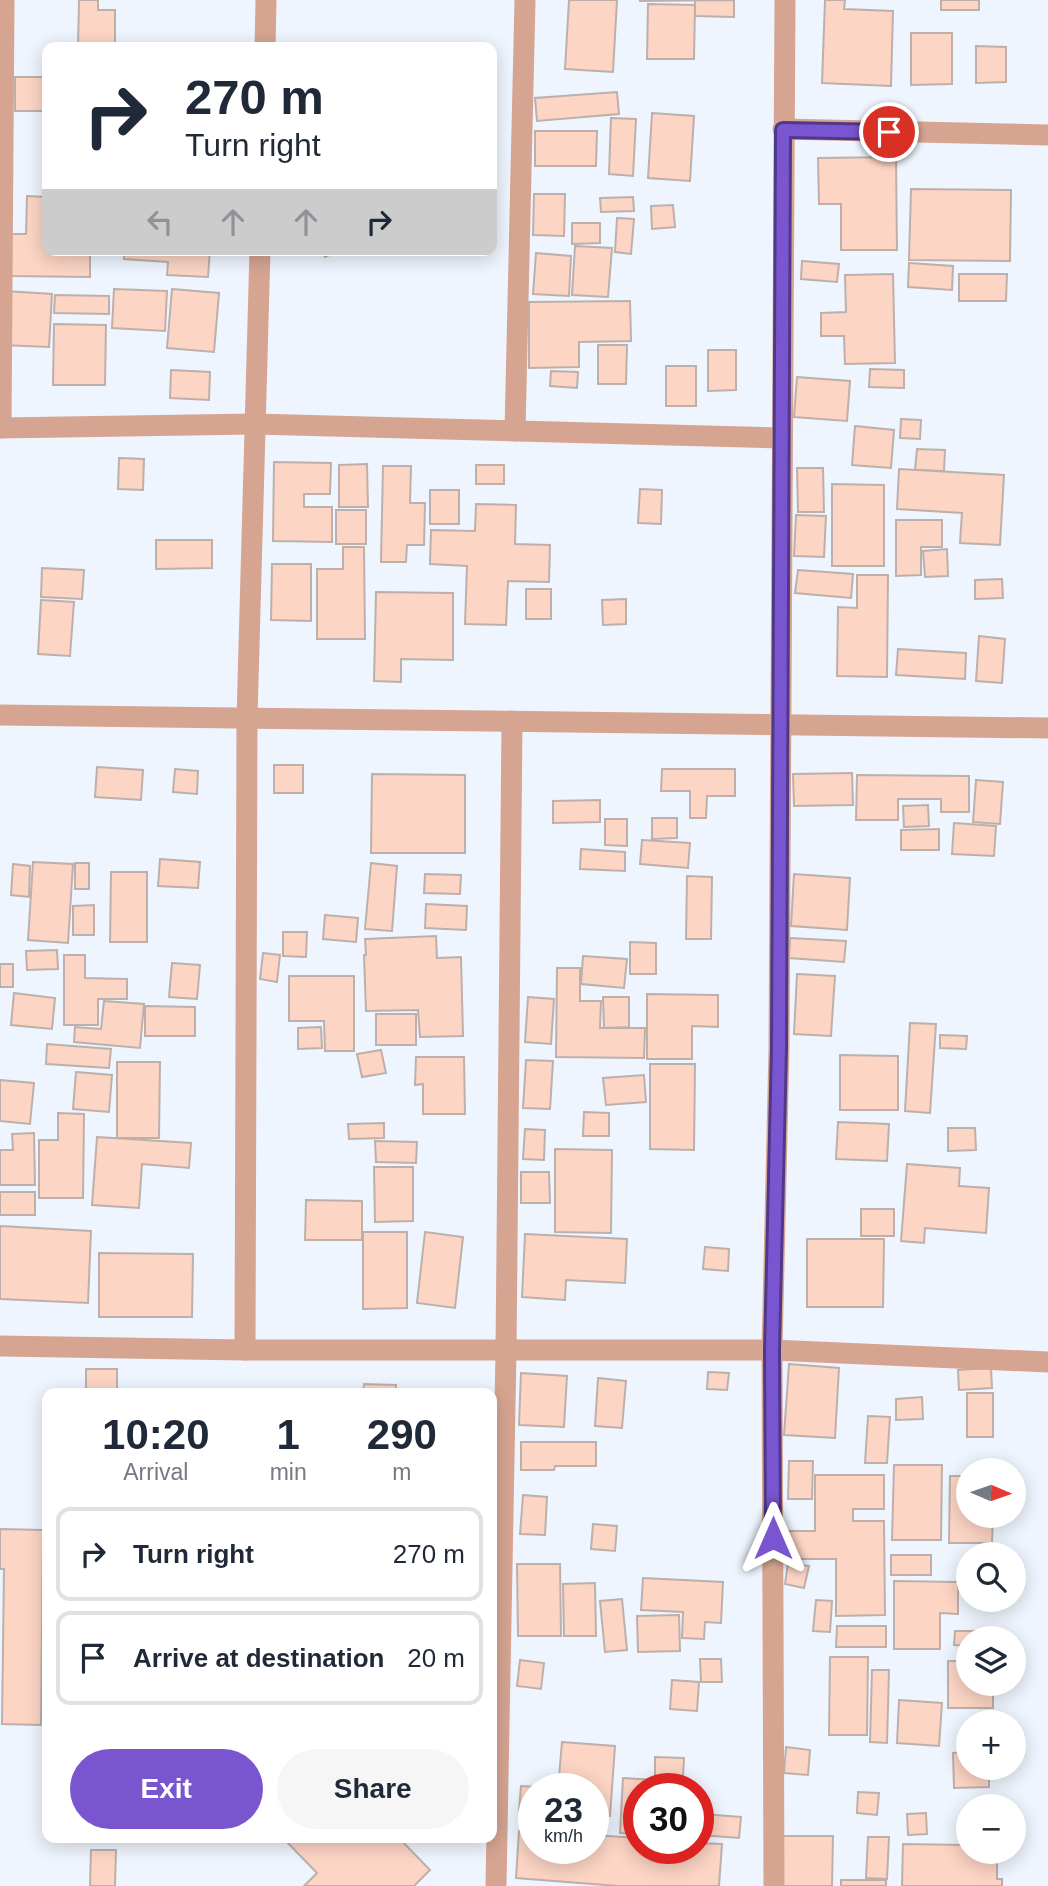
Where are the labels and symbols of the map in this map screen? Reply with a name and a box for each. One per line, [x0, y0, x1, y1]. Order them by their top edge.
pin [859, 102, 919, 162]
north arrow [956, 1458, 1026, 1528]
position arrow [736, 1501, 810, 1575]
speed limit sign: 30 [623, 1773, 714, 1864]

